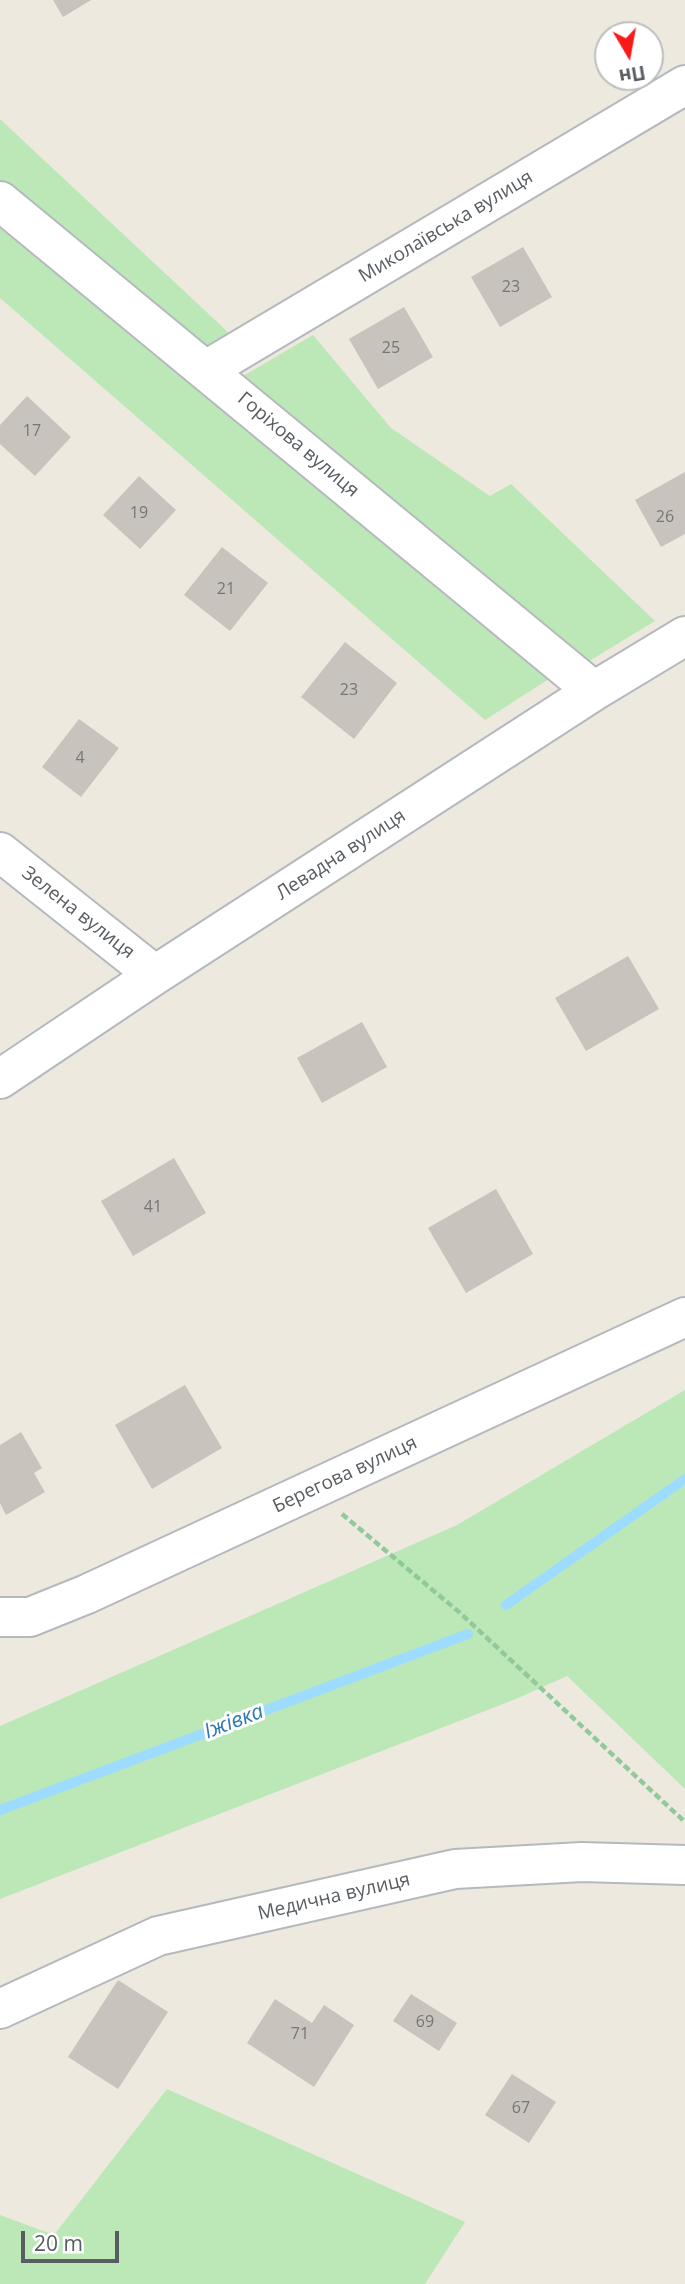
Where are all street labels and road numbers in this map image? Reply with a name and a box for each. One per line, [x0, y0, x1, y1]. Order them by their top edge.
street label: Миколаївська вулиця [355, 166, 537, 288]
street label: Горіхова вулиця [233, 388, 363, 502]
street label: Левадна вулиця [272, 805, 410, 905]
street label: Зелена вулиця [17, 862, 139, 964]
street label: Берегова вулиця [269, 1432, 421, 1518]
street label: Медична вулиця [256, 1868, 412, 1926]

